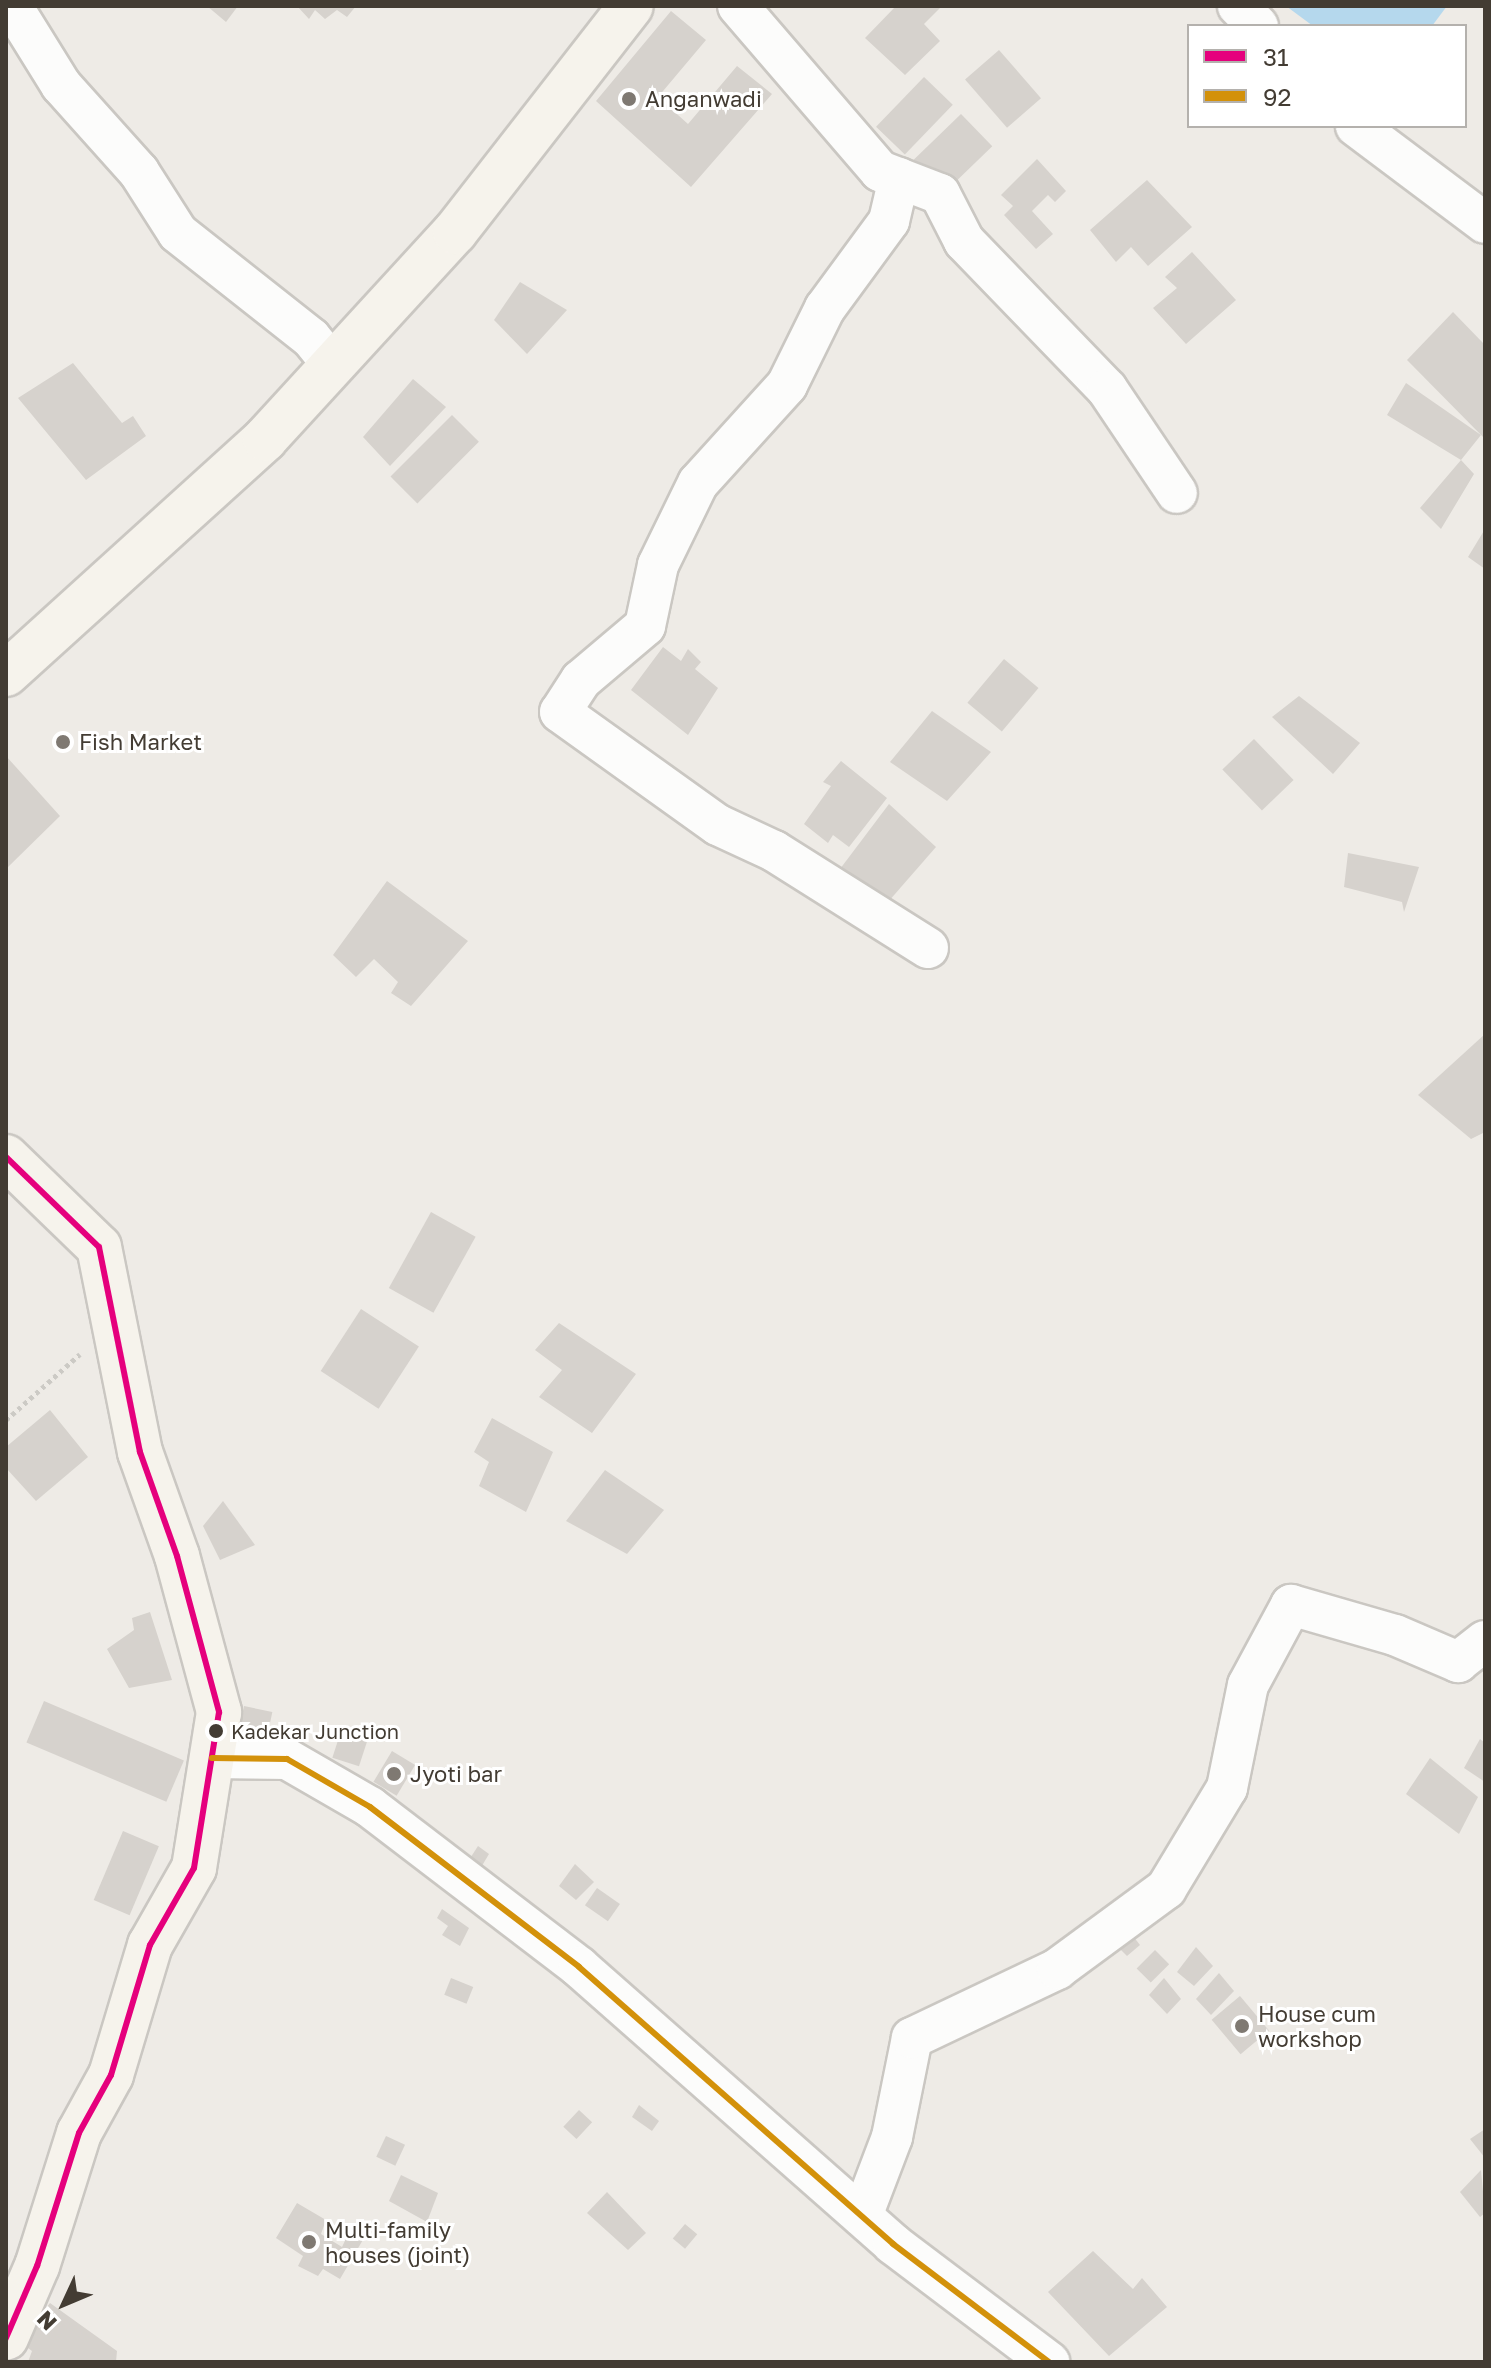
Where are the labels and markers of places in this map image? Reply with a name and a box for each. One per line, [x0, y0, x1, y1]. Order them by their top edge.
place label: Anganwadi [645, 86, 762, 112]
marker: Anganwadi [620, 90, 638, 108]
place label: Fish Market [79, 729, 202, 755]
marker: Fish Market [54, 733, 72, 751]
place label: Kadekar Junction [231, 1719, 399, 1743]
marker: Kadekar Junction [208, 1723, 224, 1739]
place label: Jyoti bar [410, 1761, 502, 1787]
marker: Jyoti bar [385, 1765, 403, 1783]
place label: House cum workshop [1258, 2000, 1376, 2052]
marker: House cum workshop [1233, 2017, 1251, 2035]
place label: Multi-family houses (joint) [325, 2216, 470, 2268]
marker: Multi-family houses (joint) [300, 2233, 318, 2251]

